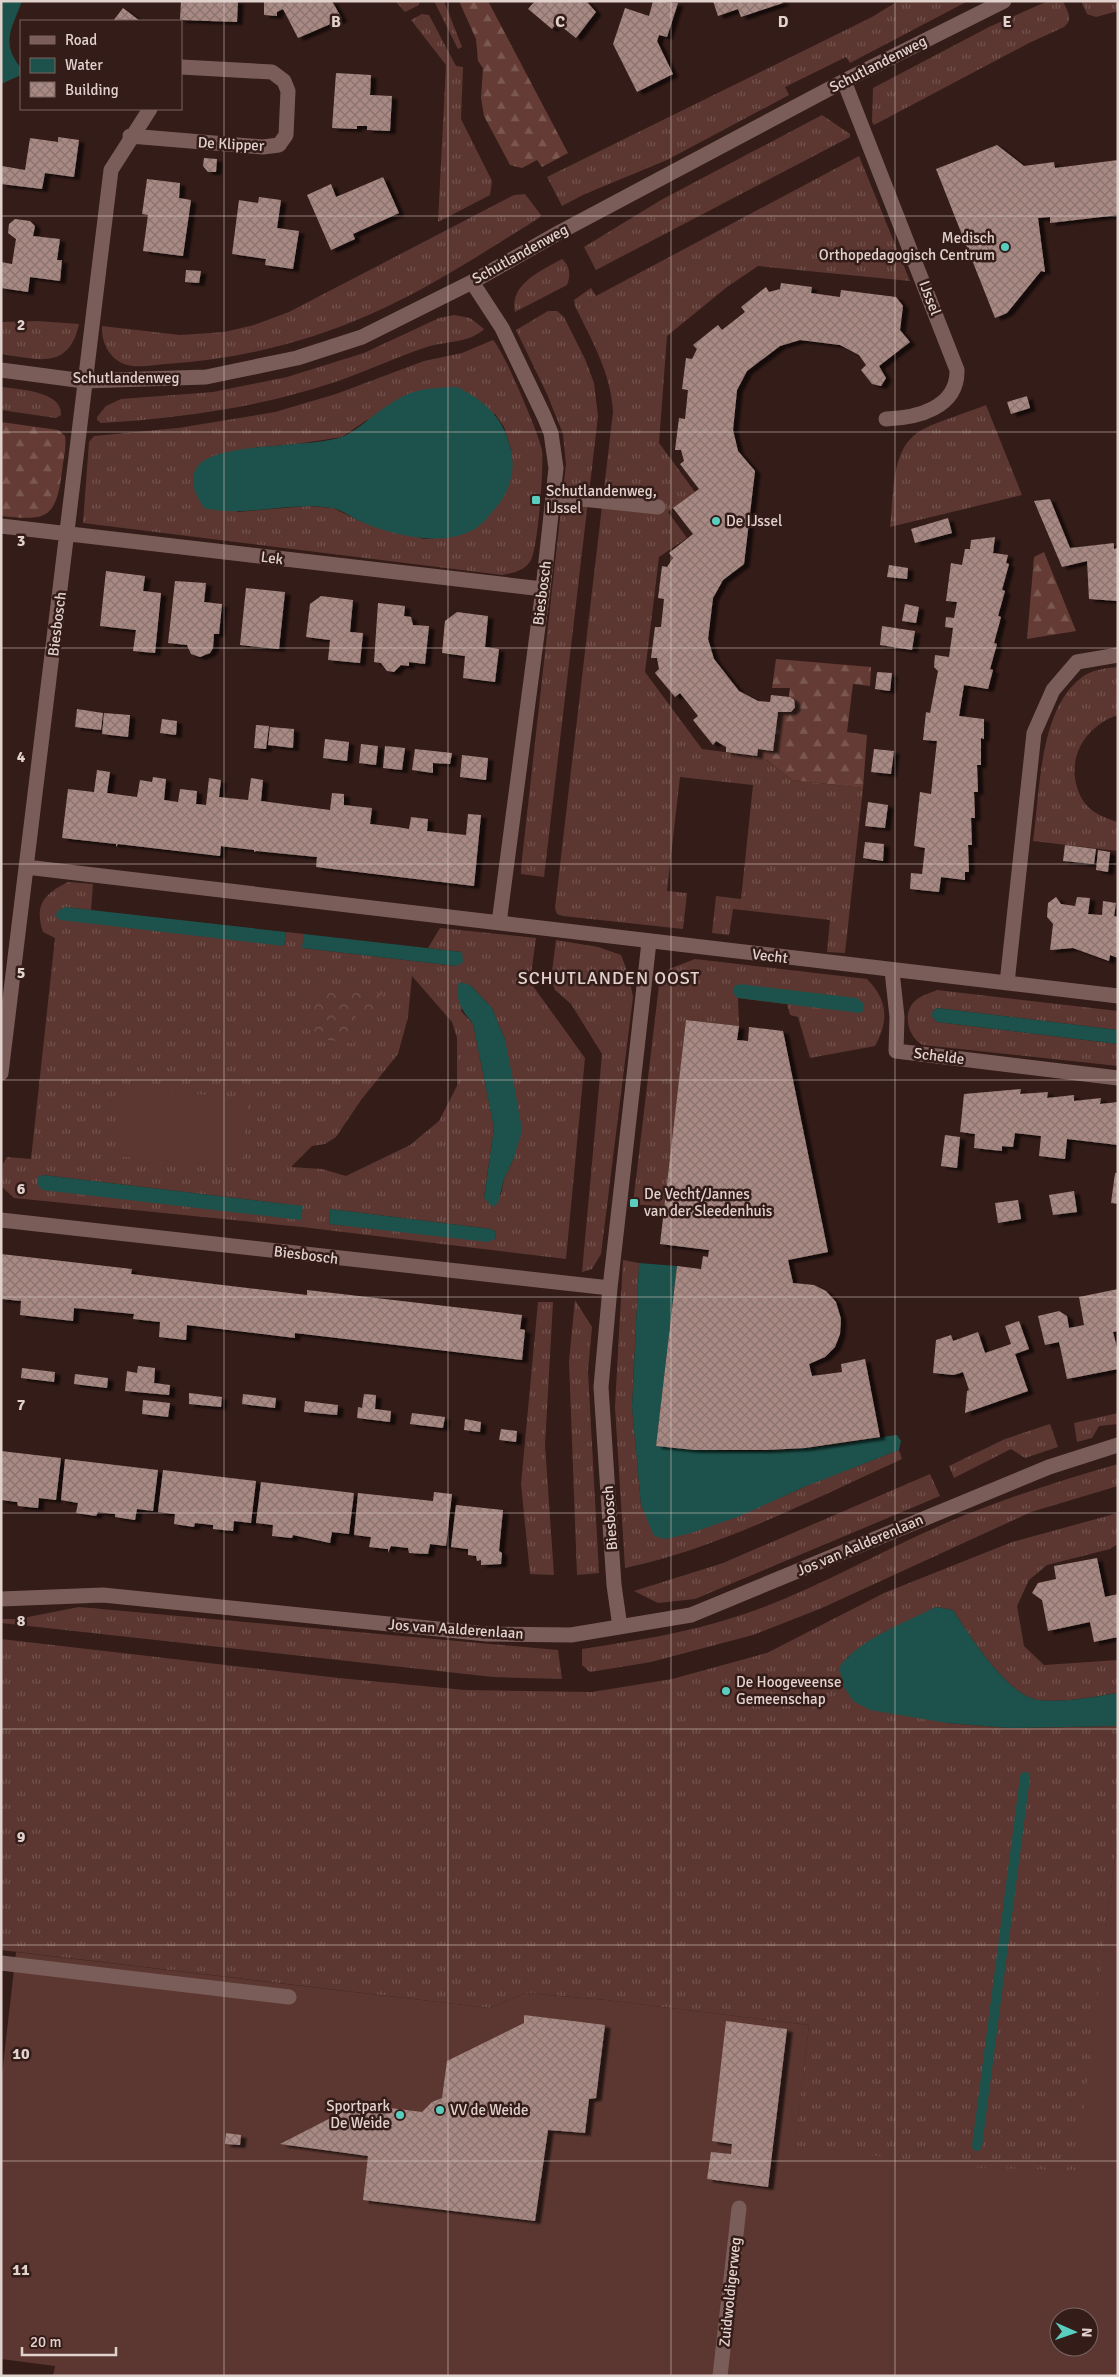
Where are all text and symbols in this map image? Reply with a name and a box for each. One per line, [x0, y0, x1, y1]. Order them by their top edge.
text: B [331, 12, 341, 32]
text: C [555, 12, 565, 32]
text: D [778, 12, 789, 32]
text: E [1002, 12, 1012, 32]
legend [20, 20, 182, 110]
text: Road [65, 31, 97, 49]
street label: Schutlandenweg [826, 32, 930, 96]
text: Water [65, 56, 103, 74]
text: Building [65, 81, 119, 99]
street label: De Klipper [197, 133, 265, 155]
street label: Schutlandenweg [469, 220, 571, 288]
place label: Medisch Orthopedagogisch Centrum [819, 229, 995, 264]
marker: Medisch Orthopedagogisch Centrum [999, 241, 1011, 253]
street label: IJssel [915, 278, 945, 318]
text: 2 [17, 315, 25, 335]
street label: Schutlandenweg [73, 369, 179, 387]
place label: Schutlandenweg, IJssel [546, 482, 657, 517]
marker: Schutlandenweg, IJssel [530, 494, 542, 506]
place label: De IJssel [726, 512, 782, 530]
marker: De IJssel [710, 515, 722, 527]
text: 3 [17, 531, 25, 551]
street label: Lek [260, 548, 285, 568]
street label: Biesbosch [529, 560, 555, 626]
street label: Biesbosch [44, 591, 70, 657]
text: 4 [17, 747, 26, 767]
street label: Vecht [751, 945, 789, 967]
text: 5 [17, 963, 25, 983]
district label: SCHUTLANDEN OOST [518, 967, 700, 989]
street label: Schelde [913, 1044, 965, 1068]
text: 6 [17, 1179, 26, 1199]
place label: De Vecht/Jannes van der Sleedenhuis [644, 1185, 773, 1220]
marker: De Vecht/Jannes van der Sleedenhuis [628, 1197, 640, 1209]
street label: Biesbosch [273, 1242, 339, 1268]
text: 7 [17, 1395, 26, 1415]
street label: Biesbosch [599, 1485, 621, 1551]
street label: Jos van Aalderenlaan [794, 1510, 926, 1580]
text: 8 [17, 1611, 26, 1631]
street label: Jos van Aalderenlaan [388, 1615, 524, 1643]
place label: De Hoogeveense Gemeenschap [736, 1673, 841, 1708]
marker: De Hoogeveense Gemeenschap [720, 1685, 732, 1697]
text: 9 [17, 1827, 26, 1847]
text: 10 [12, 2044, 30, 2064]
place label: Sportpark De Weide [326, 2097, 390, 2132]
place label: VV de Weide [450, 2101, 528, 2119]
marker: VV de Weide [434, 2104, 446, 2116]
marker: Sportpark De Weide [394, 2109, 406, 2121]
street label: Zuidwoldigerweg [715, 2236, 745, 2348]
text: 11 [12, 2260, 30, 2280]
north arrow [1049, 2307, 1099, 2357]
scale bar [22, 2324, 116, 2356]
text: N [1078, 2327, 1095, 2338]
text: 20 m [30, 2333, 61, 2351]

